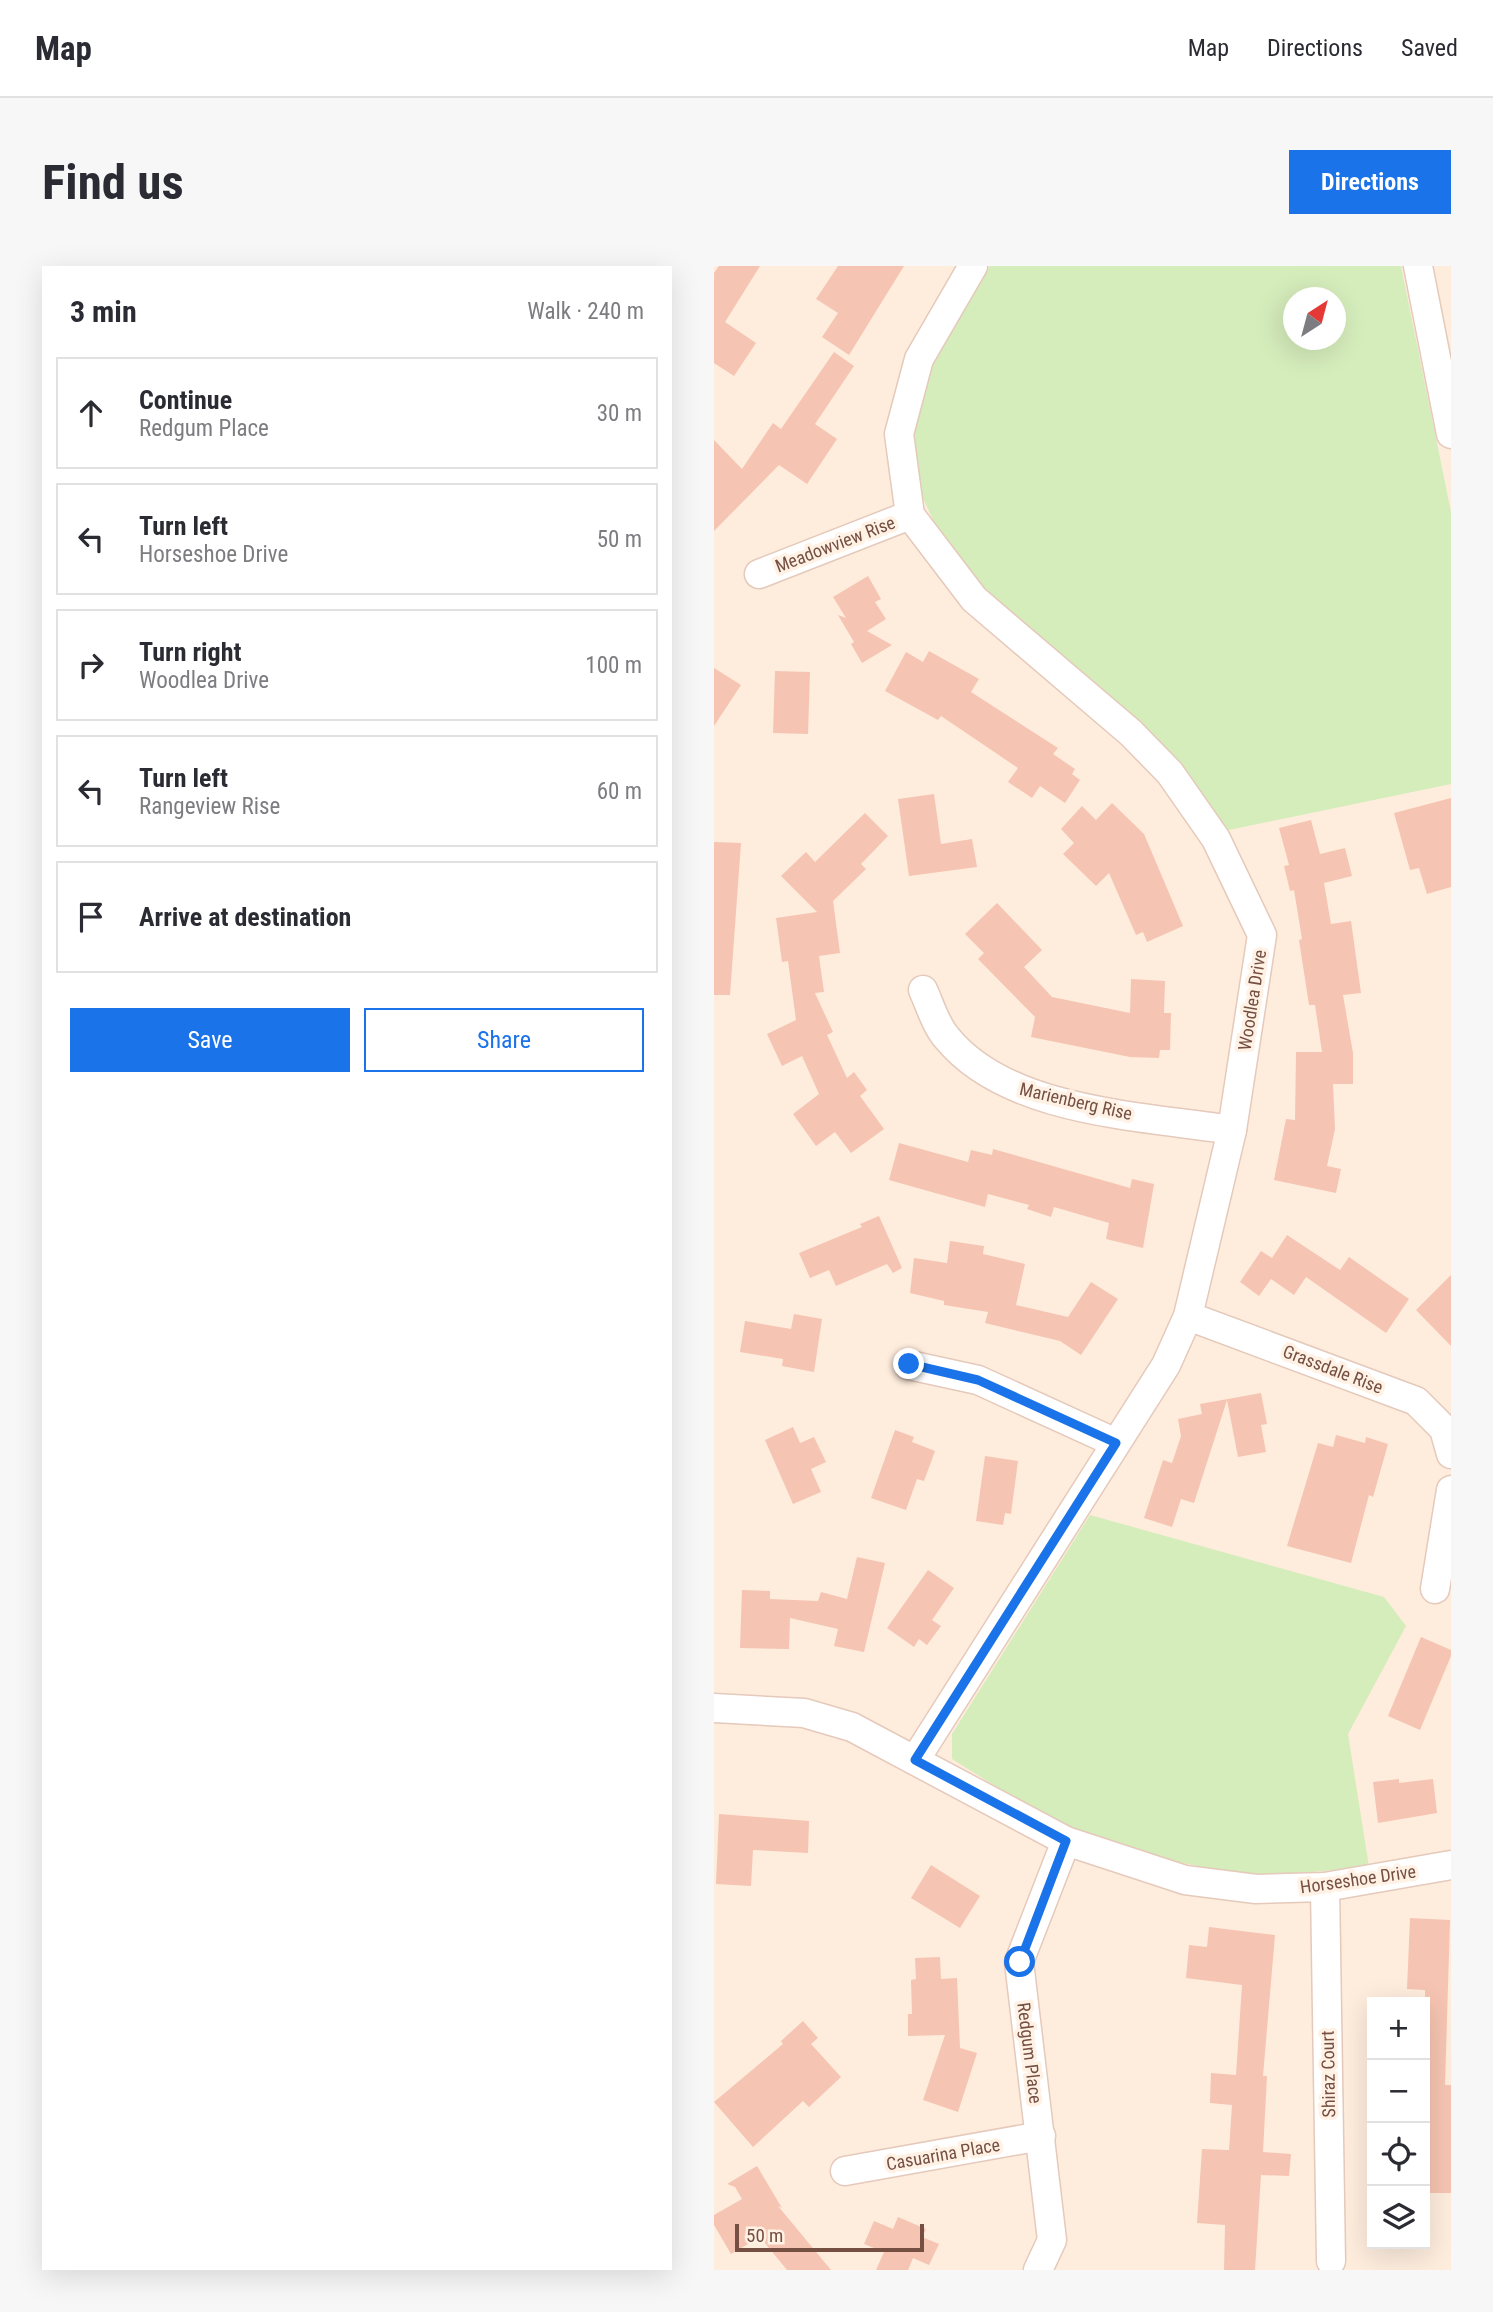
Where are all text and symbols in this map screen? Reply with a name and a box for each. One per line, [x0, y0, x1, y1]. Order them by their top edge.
text: Map [35, 29, 92, 68]
text: Map [1188, 34, 1229, 62]
text: Directions [1267, 34, 1363, 62]
text: Saved [1401, 34, 1458, 62]
button: Directions [1289, 150, 1451, 214]
text: Find us [42, 154, 184, 211]
north arrow [1283, 287, 1346, 350]
text: 3 min [70, 294, 137, 329]
text: Walk · 240 m [527, 298, 644, 325]
text: Continue [139, 385, 232, 415]
icon: ahead [72, 394, 110, 432]
text: 30 m [597, 400, 642, 427]
text: Redgum Place [139, 415, 269, 442]
text: Turn left [139, 511, 228, 541]
street label: Meadowview Rise [772, 511, 898, 577]
icon: left [72, 520, 110, 558]
text: 50 m [597, 526, 642, 553]
text: Horseshoe Drive [139, 541, 288, 568]
text: Turn right [139, 637, 241, 667]
icon: right [72, 646, 110, 684]
text: 100 m [585, 652, 642, 679]
text: Woodlea Drive [139, 667, 269, 694]
text: Turn left [139, 763, 228, 793]
icon: left [72, 772, 110, 810]
text: 60 m [597, 778, 642, 805]
text: Rangeview Rise [139, 793, 280, 820]
icon: arrive [72, 898, 110, 936]
text: Arrive at destination [139, 902, 351, 932]
street label: Woodlea Drive [1234, 948, 1270, 1052]
button: Save [70, 1008, 350, 1072]
button: Share [364, 1008, 644, 1072]
street label: Marienberg Rise [1018, 1078, 1134, 1124]
street label: Grassdale Rise [1280, 1340, 1386, 1398]
route end [893, 1348, 924, 1379]
street label: Horseshoe Drive [1299, 1860, 1417, 1898]
route start [1004, 1946, 1035, 1977]
map controls [1367, 1997, 1430, 2249]
button: + [1367, 1997, 1430, 2060]
street label: Redgum Place [1013, 2001, 1047, 2105]
street label: Shiraz Court [1317, 2030, 1339, 2118]
button: − [1367, 2060, 1430, 2123]
button: locate [1367, 2123, 1430, 2186]
street label: Casuarina Place [885, 2134, 1001, 2174]
button: layers [1367, 2186, 1430, 2249]
scale bar [735, 2221, 924, 2253]
text: 50 m [746, 2224, 783, 2247]

